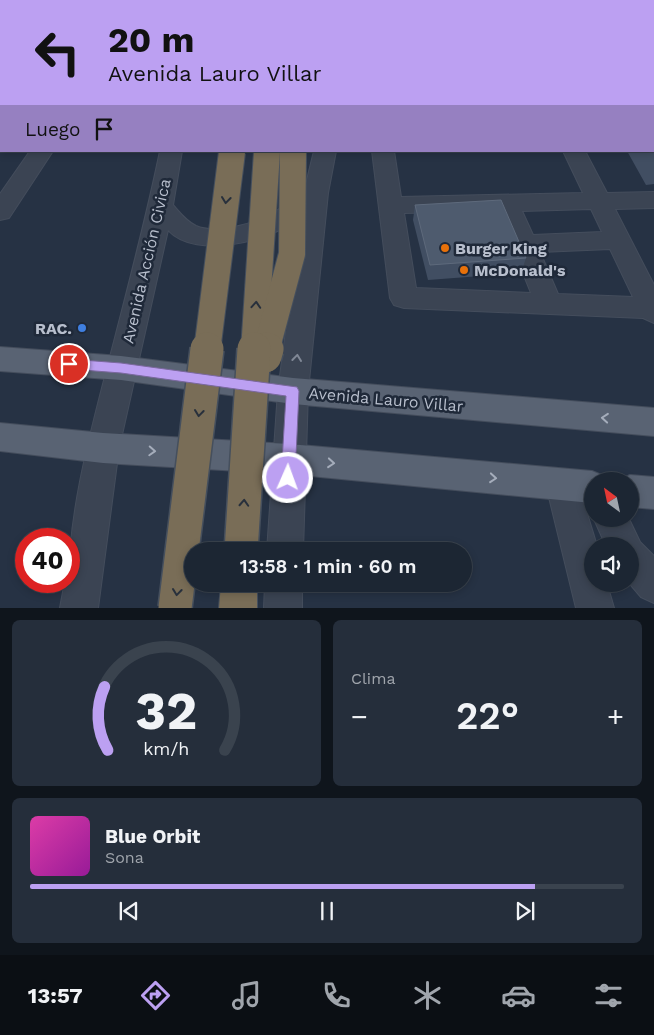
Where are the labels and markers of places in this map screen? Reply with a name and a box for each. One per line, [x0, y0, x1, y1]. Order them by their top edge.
place label: Burger King [455, 239, 547, 258]
marker: Burger King [439, 242, 451, 254]
place label: McDonald's [474, 261, 566, 280]
marker: McDonald's [458, 264, 470, 276]
place label: RAC. [35, 319, 72, 338]
marker: RAC. [76, 322, 88, 334]
pin [48, 343, 90, 385]

